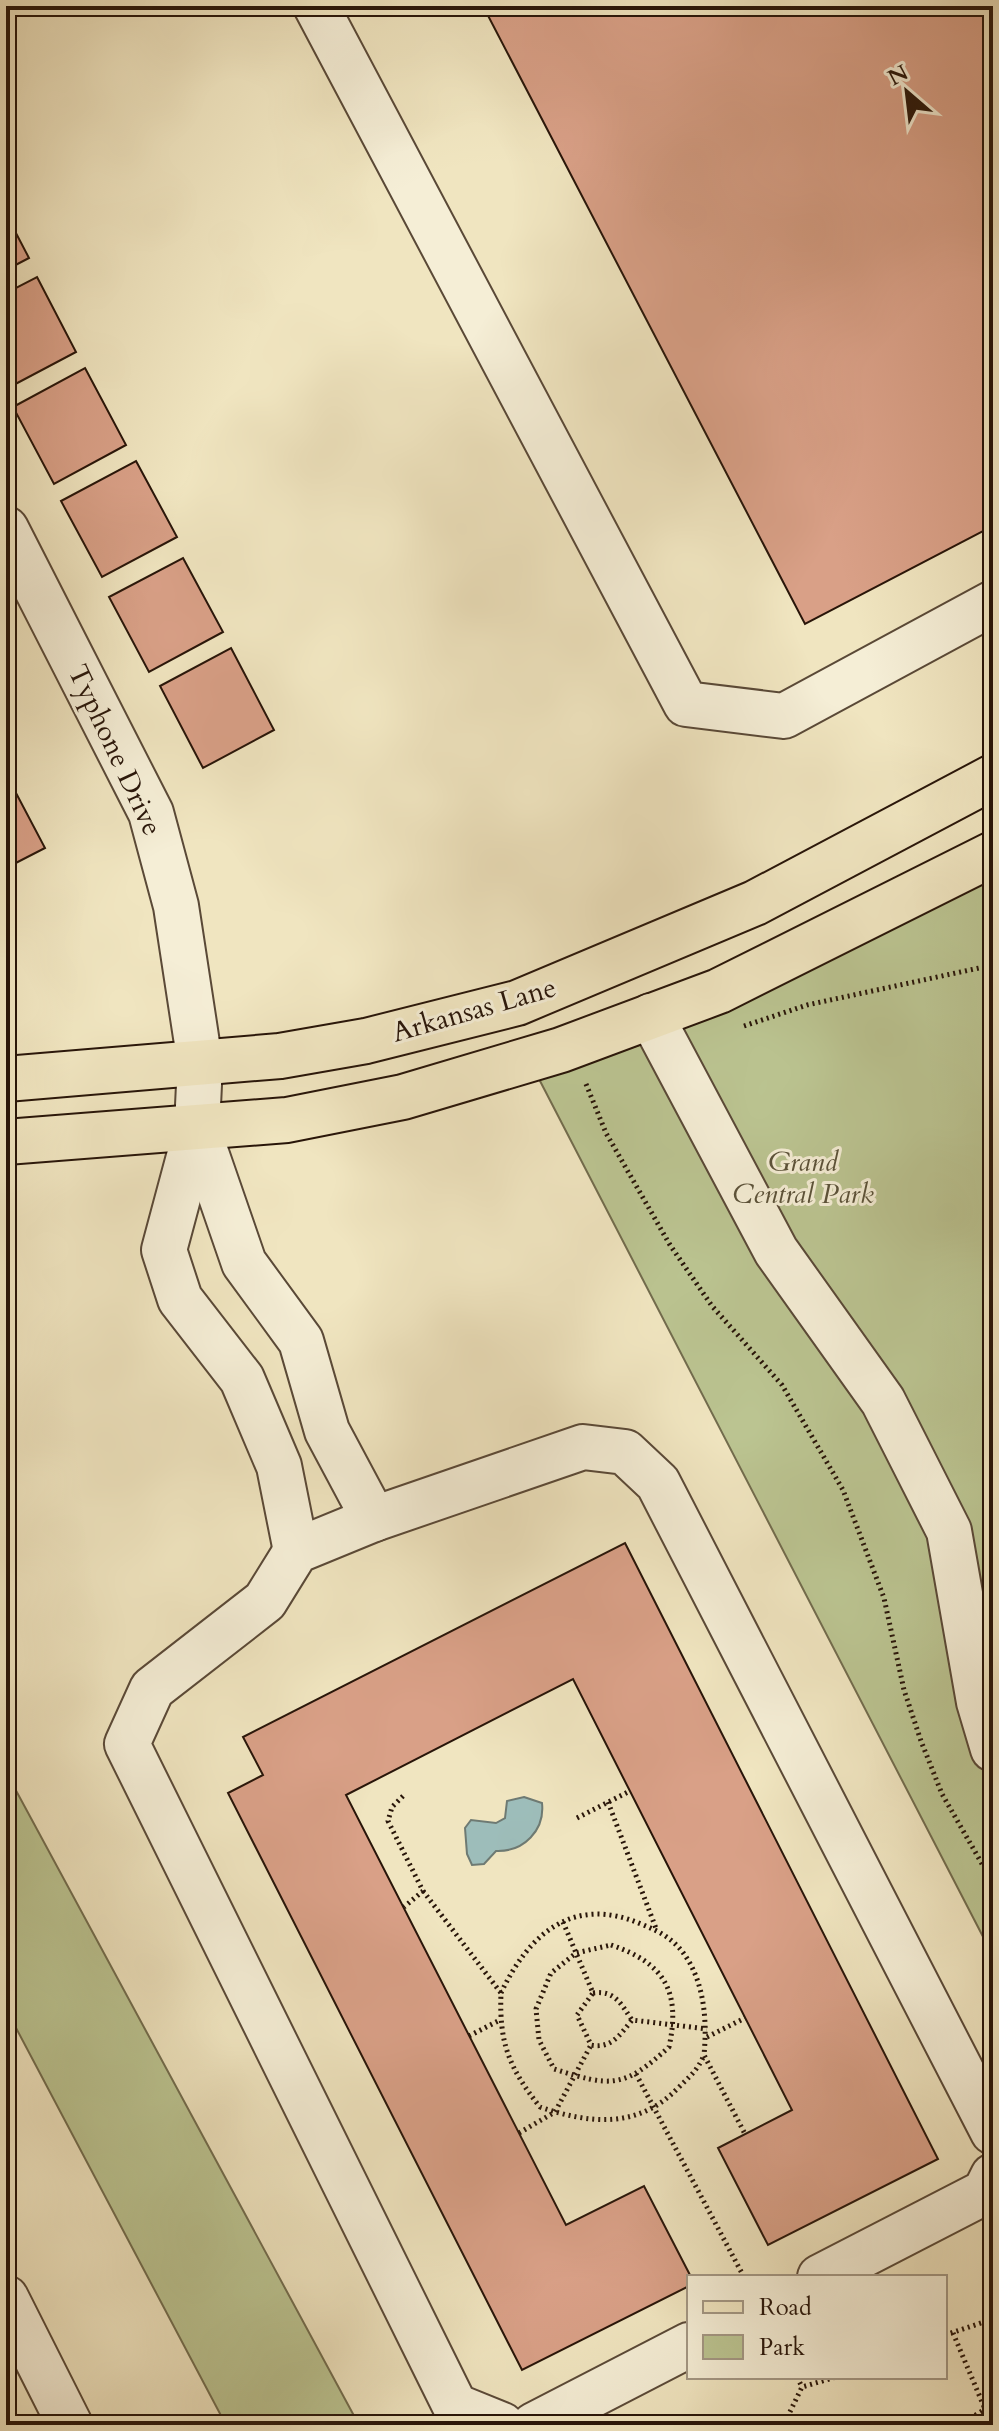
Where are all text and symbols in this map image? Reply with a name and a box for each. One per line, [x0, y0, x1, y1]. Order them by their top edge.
north arrow [867, 52, 947, 132]
text: N [883, 57, 914, 93]
street label: Typhone Drive [59, 658, 171, 842]
street label: Arkansas Lane [387, 968, 561, 1052]
park label: Grand Central Park [732, 1143, 874, 1213]
legend [687, 2275, 947, 2379]
text: Road [759, 2291, 812, 2324]
text: Park [759, 2331, 805, 2364]

